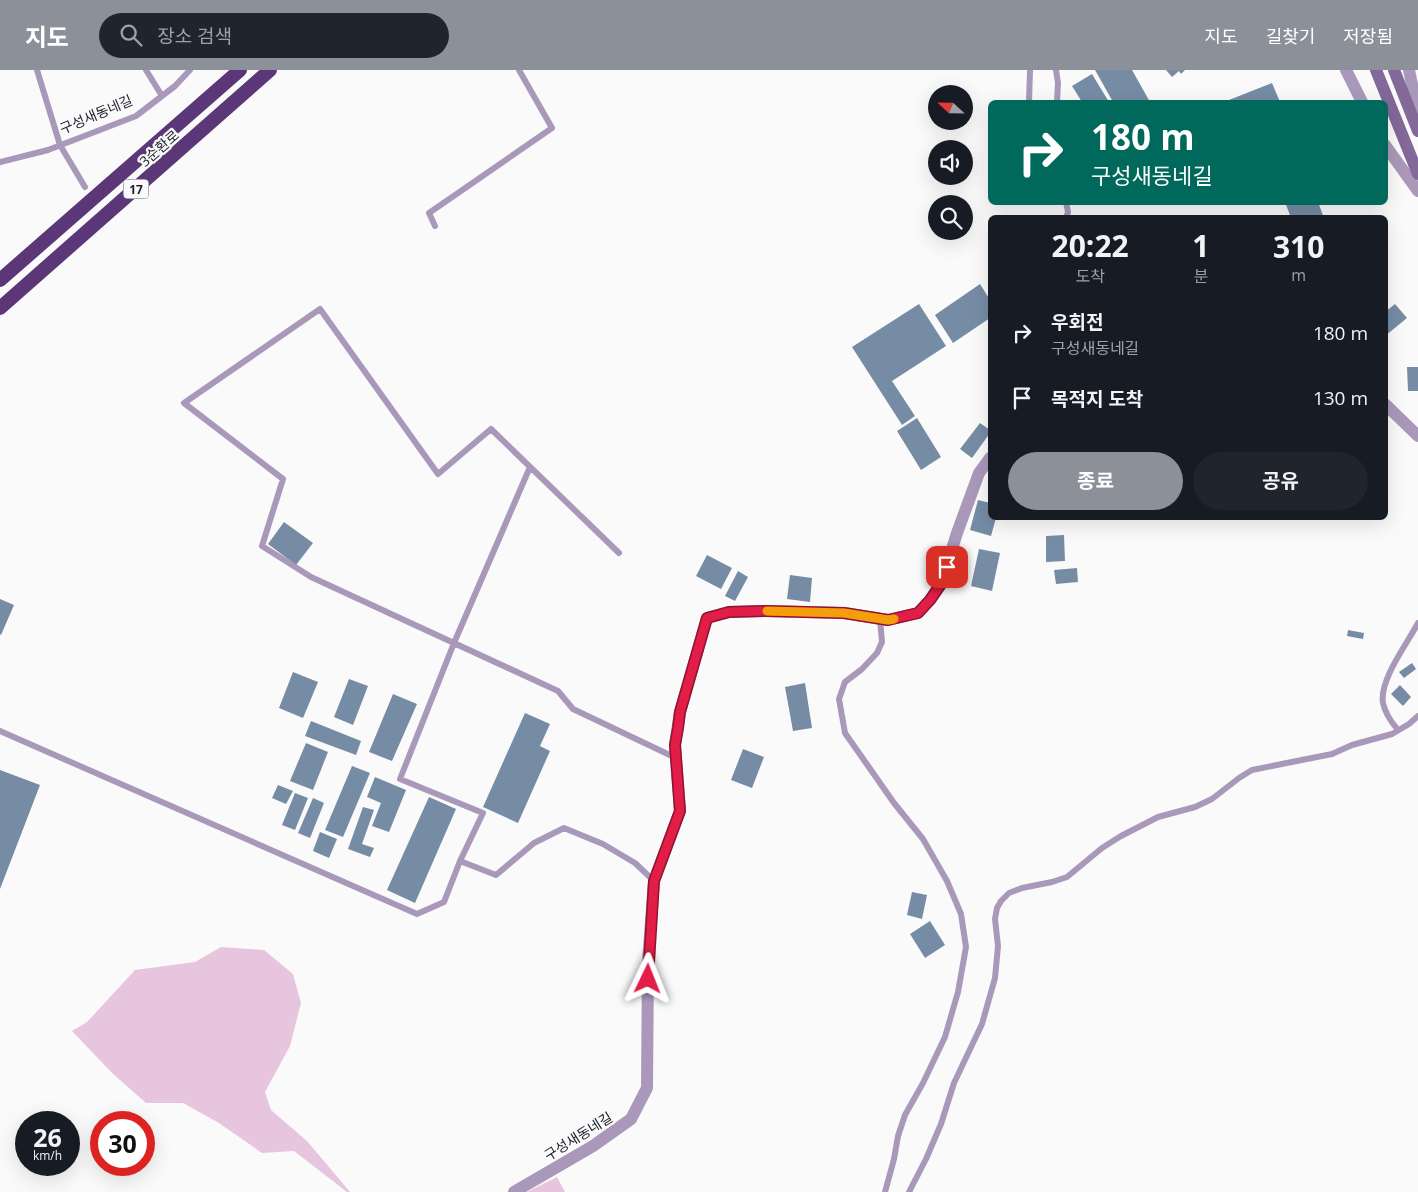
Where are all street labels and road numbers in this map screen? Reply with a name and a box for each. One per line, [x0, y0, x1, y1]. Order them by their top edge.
street label: 구성새동네길 [57, 90, 135, 138]
street label: 3순환로 [135, 125, 183, 170]
road number: 17 [124, 180, 148, 198]
street label: 구성새동네길 [540, 1107, 616, 1165]

